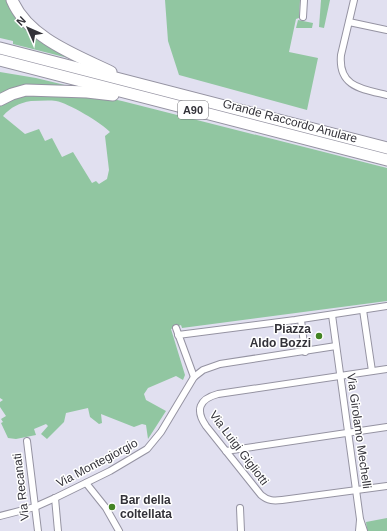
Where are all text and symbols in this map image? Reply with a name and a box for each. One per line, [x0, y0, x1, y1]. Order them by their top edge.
north arrow [8, 8, 48, 48]
text: N [14, 14, 28, 28]
street label: Grande Raccordo Anulare [221, 96, 359, 146]
road number: A90 [178, 101, 208, 119]
place label: Piazza Aldo Bozzi [250, 322, 311, 350]
marker: Piazza Aldo Bozzi [314, 331, 324, 341]
street label: Via Girolamo Mechelli [344, 372, 374, 490]
street label: Via Luigi Gigliotti [207, 408, 271, 488]
street label: Via Montegiorgio [54, 436, 140, 490]
street label: Via Recanati [10, 452, 32, 522]
place label: Bar della coltellata [120, 493, 172, 521]
marker: Bar della coltellata [107, 502, 117, 512]

